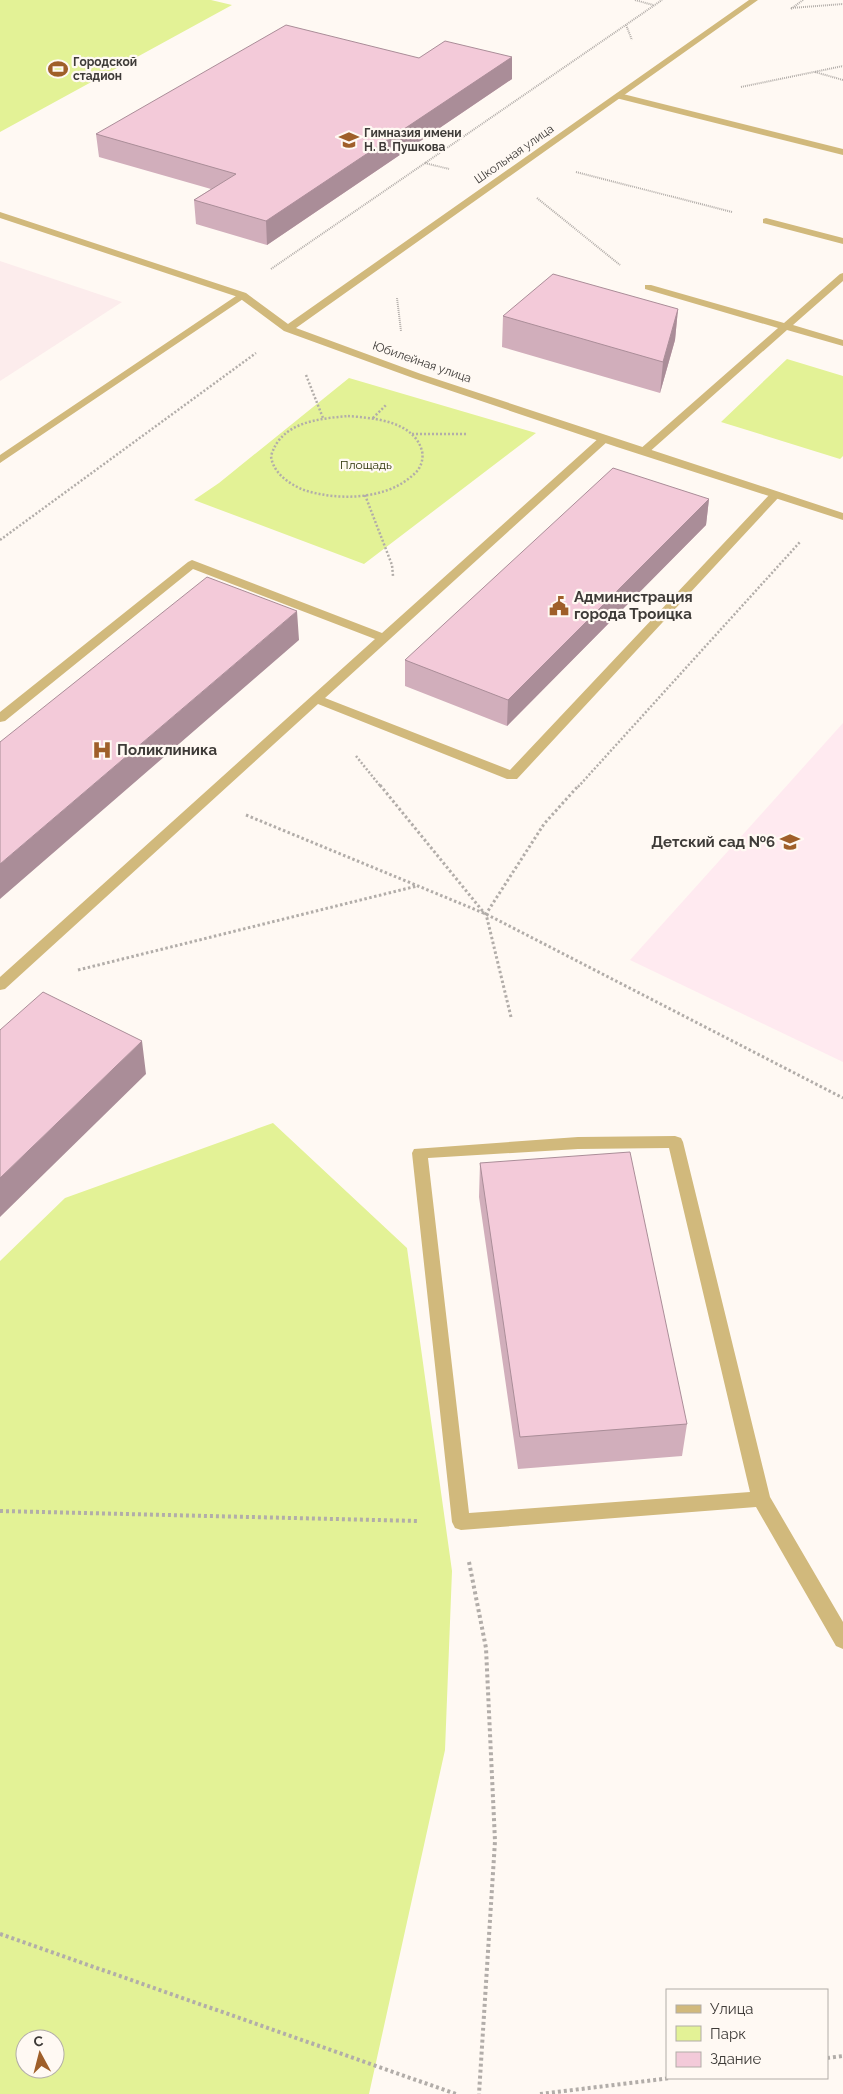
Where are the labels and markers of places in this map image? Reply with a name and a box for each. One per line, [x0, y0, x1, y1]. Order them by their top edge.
place label: Городской стадион [73, 55, 137, 83]
sports icon: Городской стадион [47, 58, 69, 80]
place label: Гимназия имени Н. В. Пушкова [364, 126, 462, 154]
school or university icon: Гимназия имени Н. В. Пушкова [338, 129, 360, 151]
place label: Администрация города Троицка [574, 588, 693, 623]
public building icon: Администрация города Троицка [548, 595, 570, 617]
hospital icon: Поликлиника [91, 739, 113, 761]
place label: Поликлиника [117, 741, 218, 759]
school or university icon: Детский сад №6 [779, 831, 801, 853]
place label: Детский сад №6 [651, 833, 775, 851]

